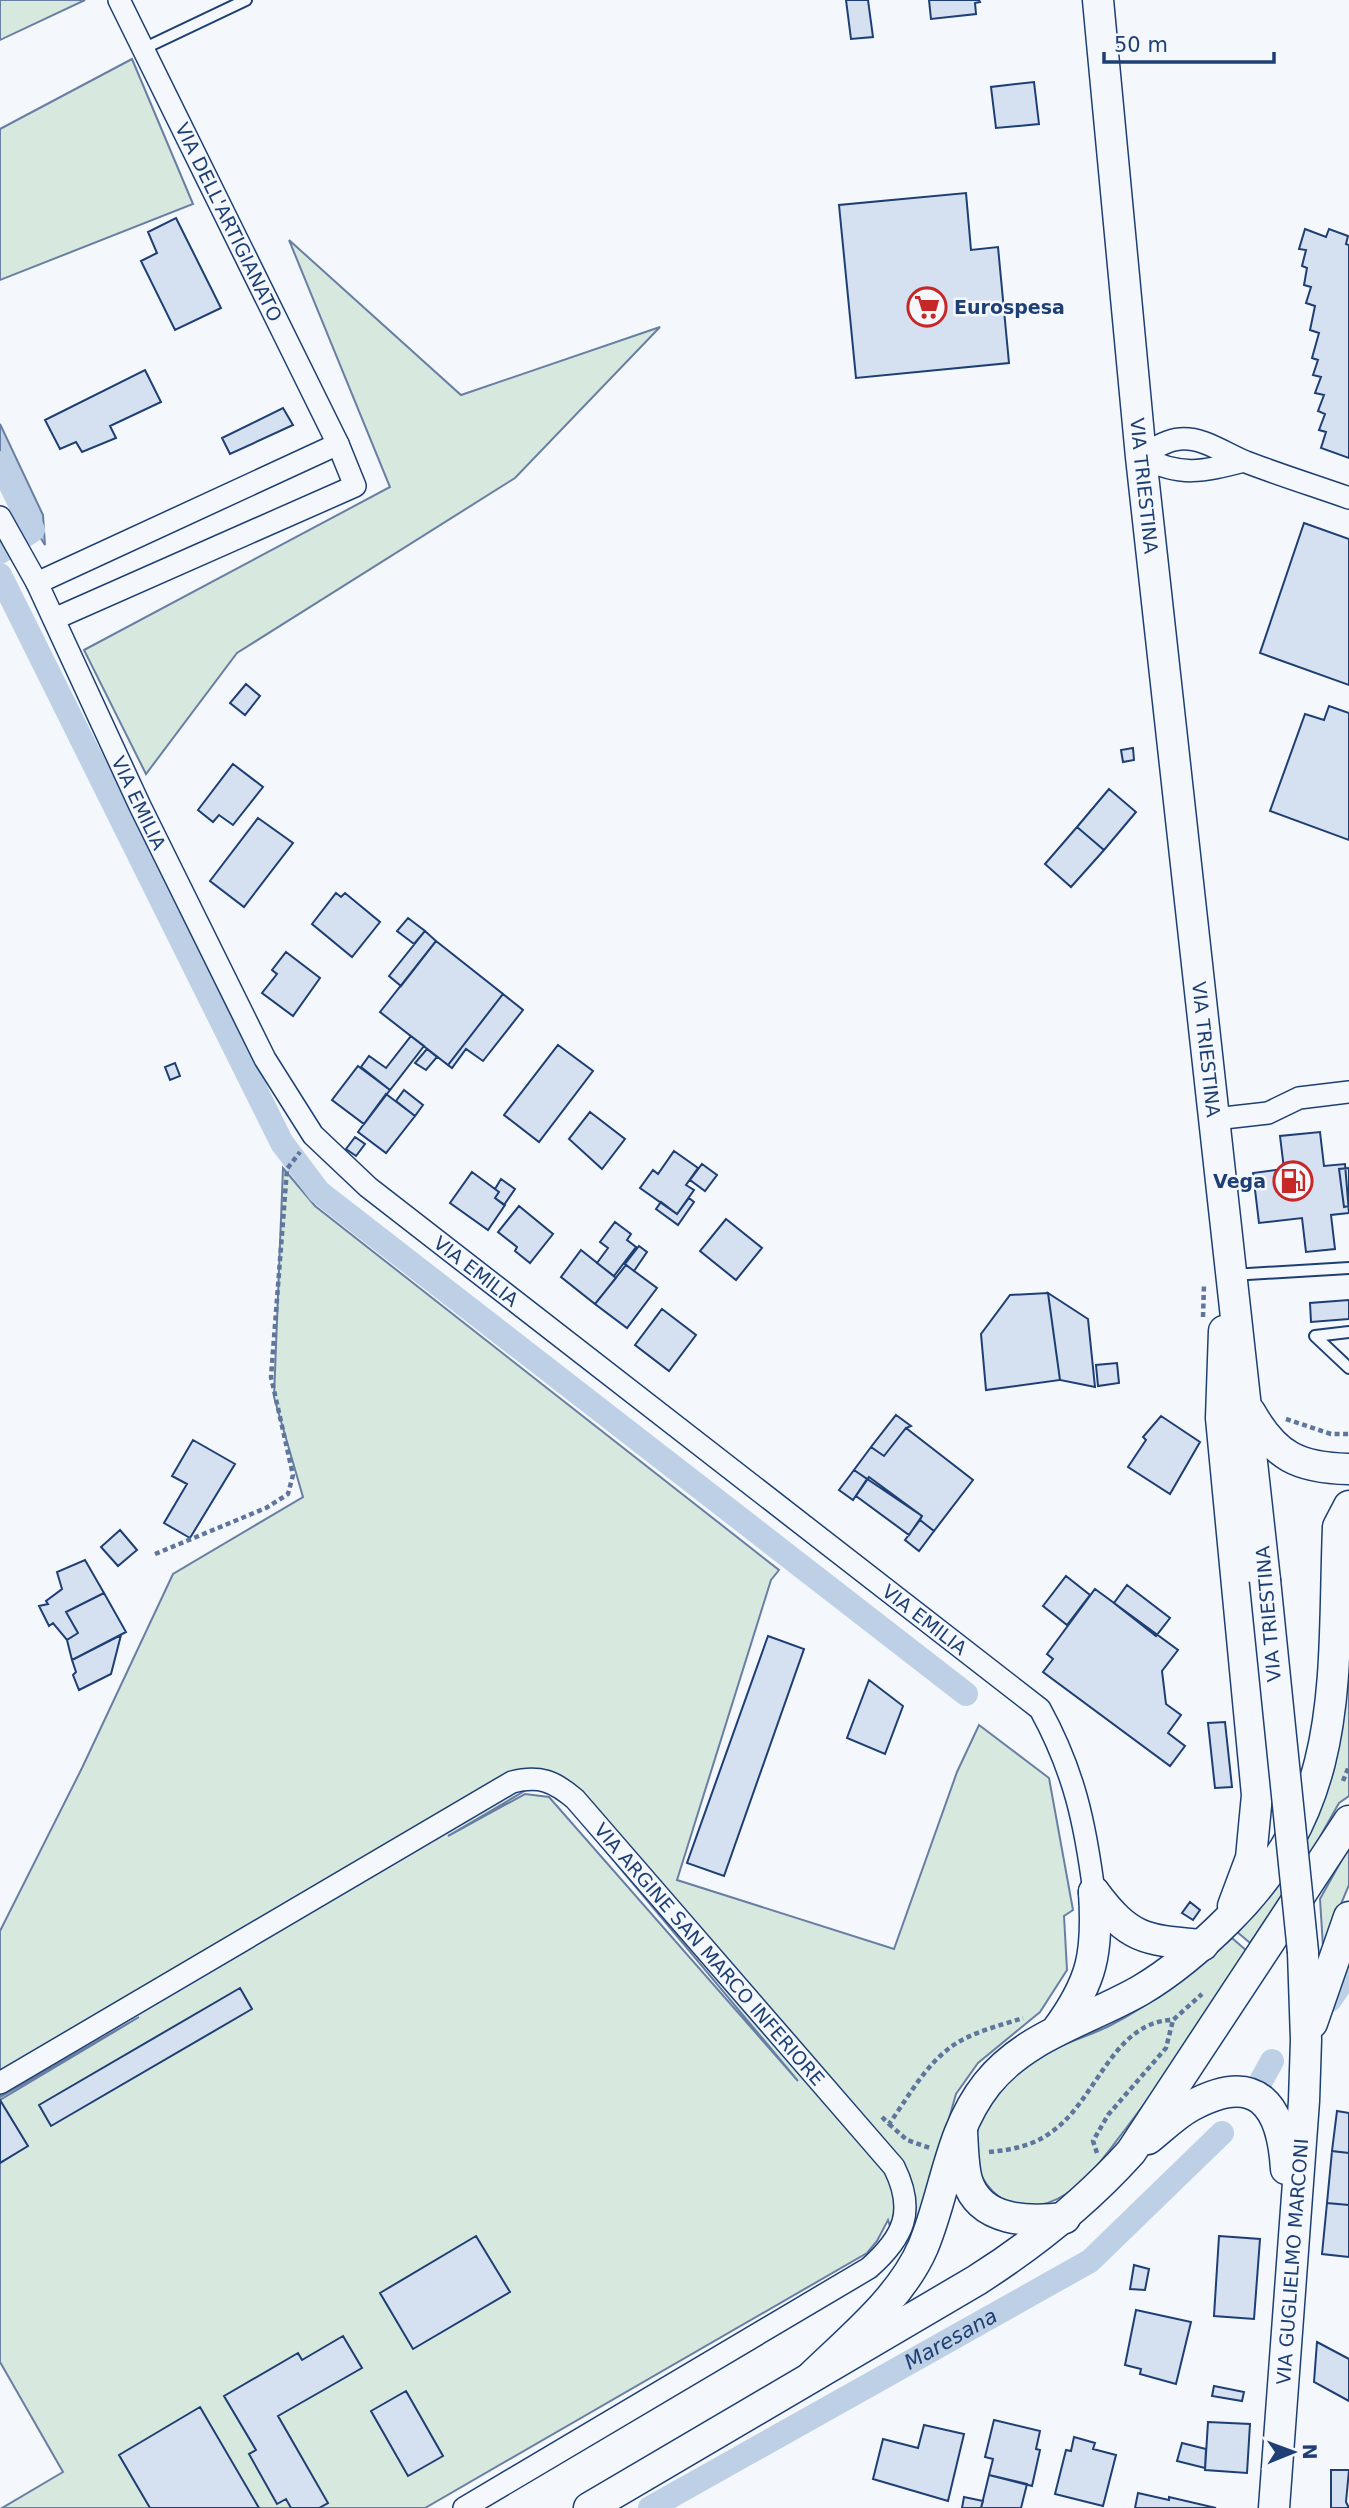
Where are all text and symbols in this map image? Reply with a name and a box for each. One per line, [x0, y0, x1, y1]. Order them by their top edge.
scale bar [1104, 21, 1274, 65]
text: 50 m [1114, 33, 1168, 57]
street label: VIA DELL'ARTIGIANATO [171, 119, 287, 325]
supermarket icon: Eurospesa [906, 286, 948, 328]
place label: Eurospesa [954, 296, 1065, 318]
street label: VIA TRIESTINA [1126, 417, 1163, 555]
street label: VIA EMILIA [107, 753, 171, 853]
street label: VIA TRIESTINA [1188, 980, 1225, 1118]
fuel station icon: Vega [1272, 1160, 1314, 1202]
place label: Vega [1213, 1170, 1266, 1192]
street label: VIA EMILIA [430, 1231, 523, 1311]
street label: VIA TRIESTINA [1251, 1545, 1285, 1683]
street label: VIA EMILIA [878, 1580, 971, 1659]
street label: VIA ARGINE SAN MARCO INFERIORE [590, 1819, 829, 2090]
street label: VIA GUGLIELMO MARCONI [1272, 2138, 1312, 2386]
water label: Maresana [900, 2304, 1001, 2375]
north arrow [1258, 2417, 1328, 2487]
text: N [1299, 2444, 1321, 2460]

